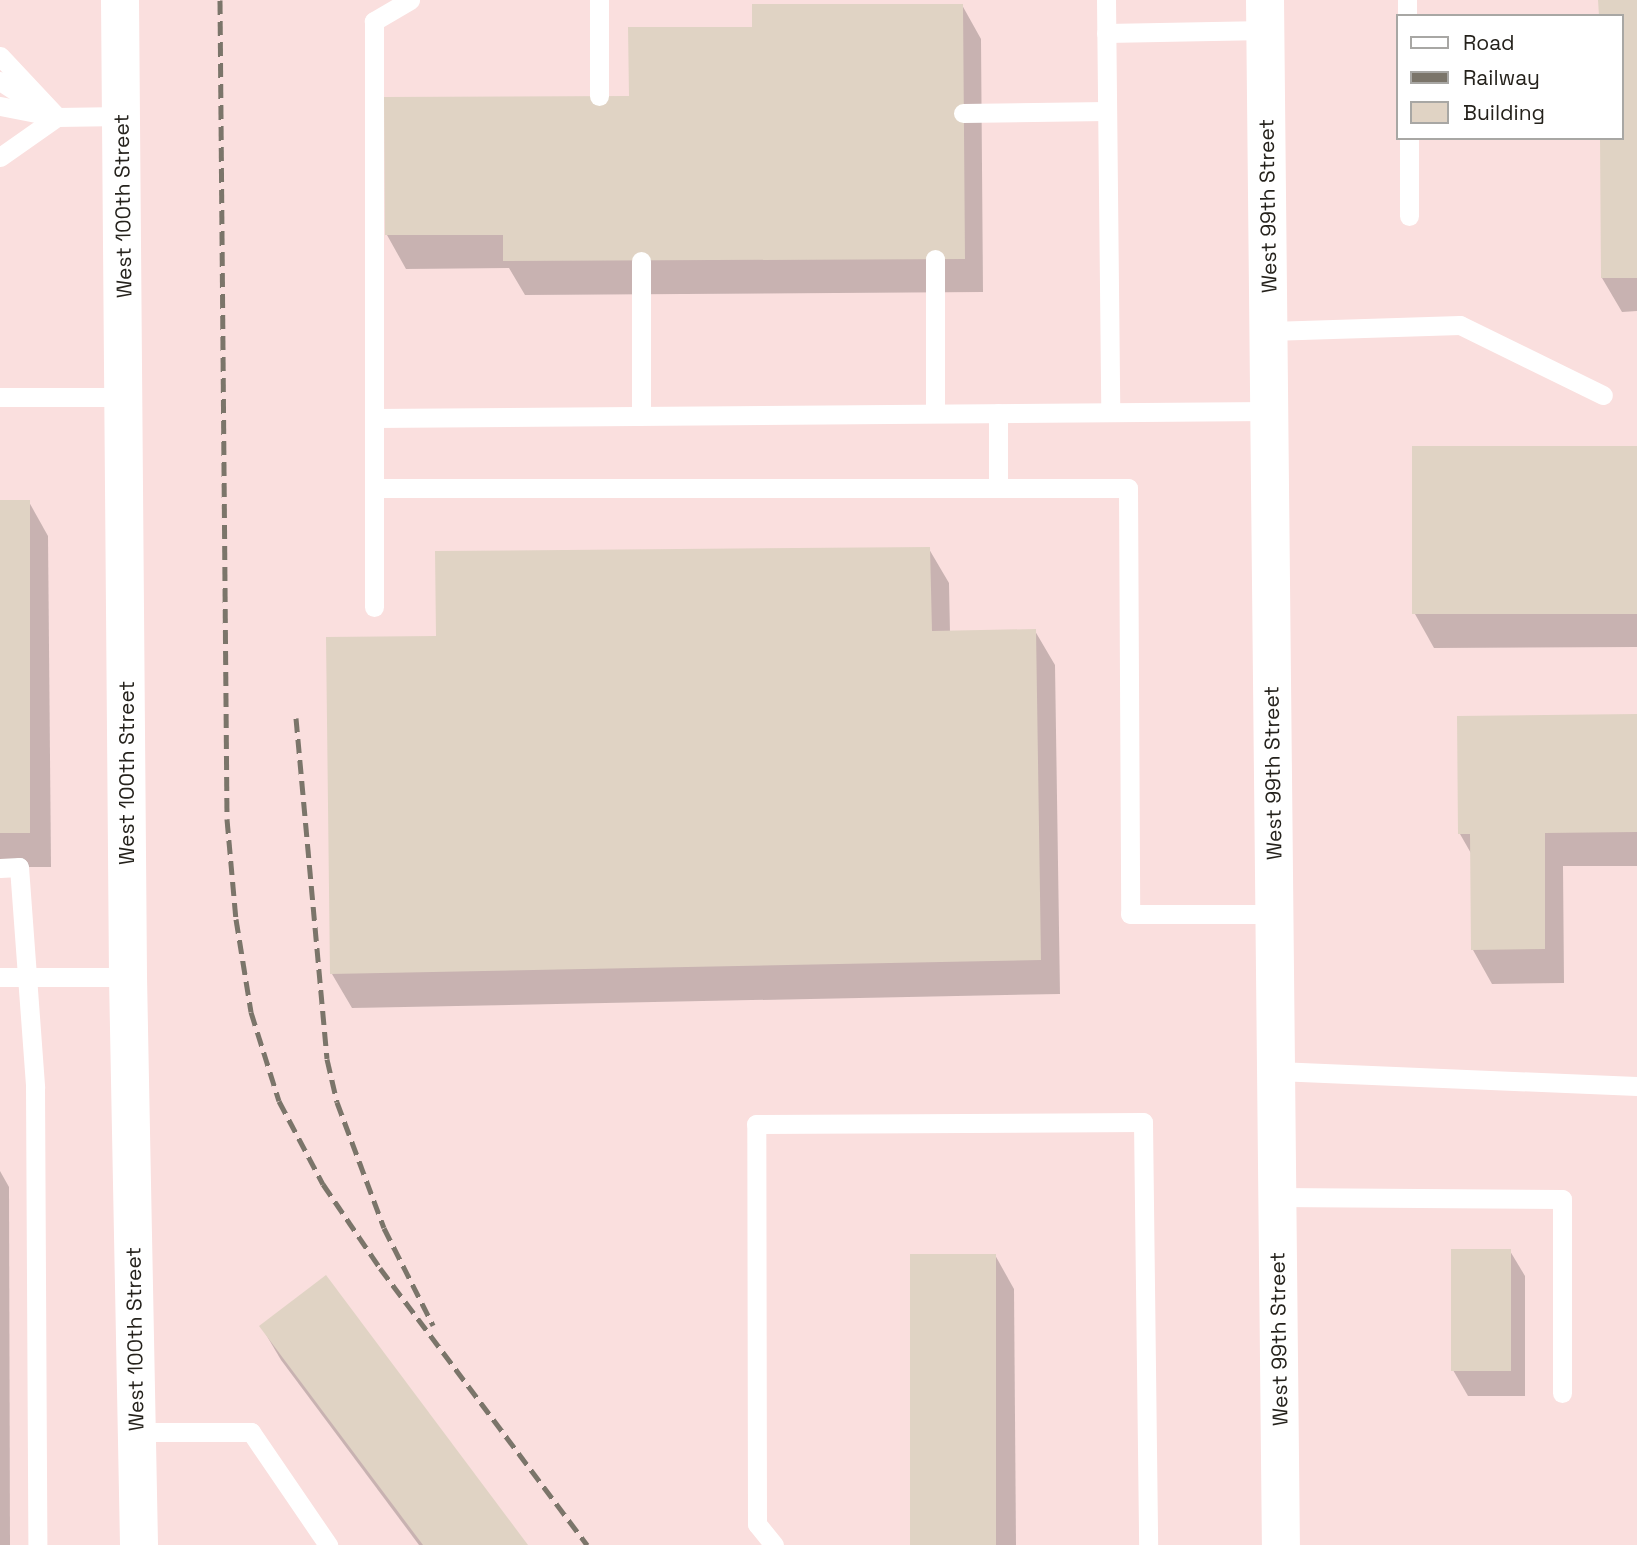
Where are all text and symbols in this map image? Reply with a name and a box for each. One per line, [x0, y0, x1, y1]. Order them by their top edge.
legend [1396, 14, 1623, 140]
text: Road [1463, 29, 1515, 56]
text: Railway [1463, 64, 1540, 91]
text: Building [1463, 99, 1545, 126]
street label: West 100th Street [109, 114, 137, 298]
street label: West 99th Street [1254, 119, 1282, 293]
street label: West 100th Street [114, 681, 140, 865]
street label: West 99th Street [1259, 686, 1287, 860]
street label: West 100th Street [121, 1247, 149, 1431]
street label: West 99th Street [1265, 1252, 1293, 1426]

